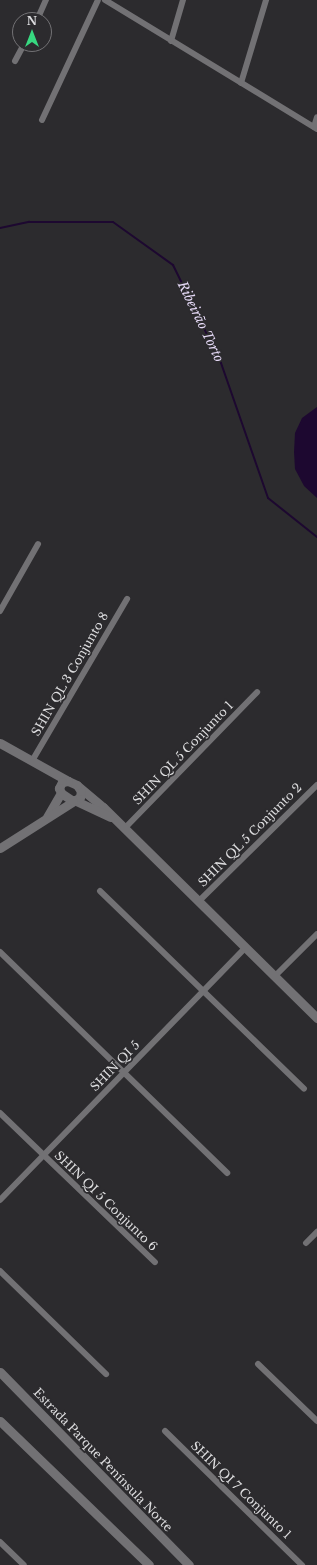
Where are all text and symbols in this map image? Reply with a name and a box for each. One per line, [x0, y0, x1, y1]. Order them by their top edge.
north arrow [12, 12, 52, 52]
text: N [27, 14, 37, 28]
water label: Ribeirão Torto [174, 279, 226, 365]
street label: SHIN QL 3 Conjunto 8 [28, 609, 112, 739]
street label: SHIN QL 5 Conjunto 1 [130, 698, 236, 808]
street label: SHIN QL 5 Conjunto 2 [195, 780, 305, 890]
street label: SHIN QI 5 [87, 1038, 143, 1094]
street label: SHIN QI 5 Conjunto 6 [52, 1148, 160, 1254]
street label: Estrada Parque Península Norte [30, 1385, 176, 1535]
street label: SHIN QI 7 Conjunto 1 [188, 1438, 294, 1542]

